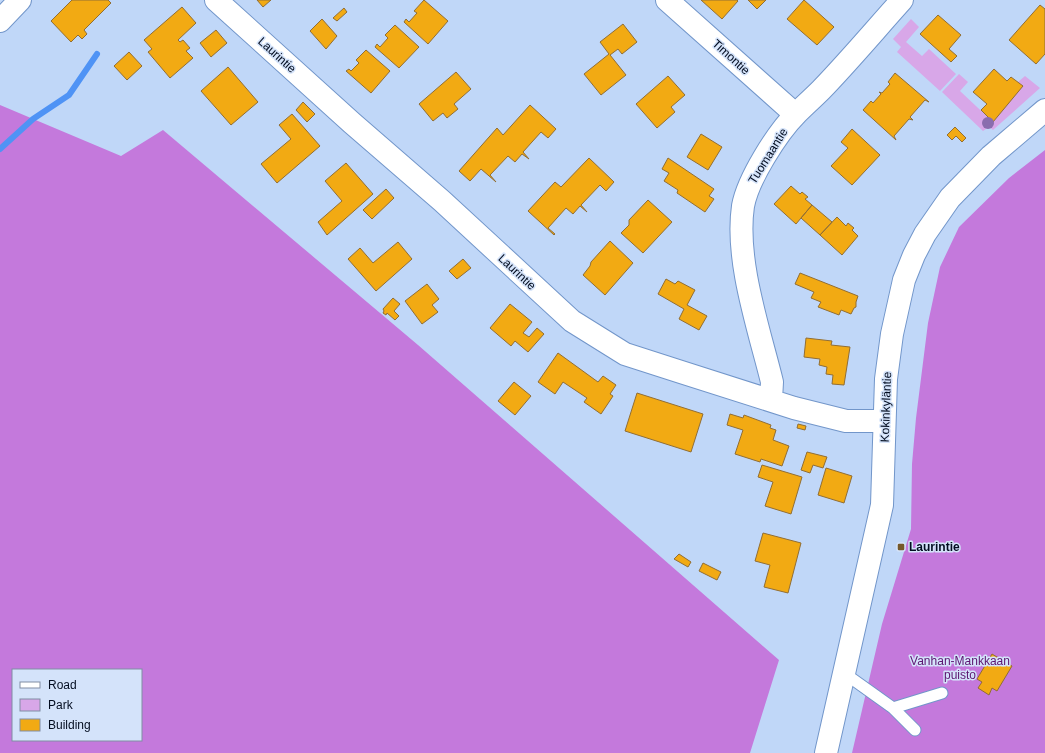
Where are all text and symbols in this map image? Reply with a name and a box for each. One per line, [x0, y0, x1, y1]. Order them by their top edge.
street label: Laurintie [255, 34, 299, 76]
street label: Timontie [709, 37, 753, 78]
street label: Tuomaantie [745, 125, 791, 186]
street label: Laurintie [495, 251, 539, 293]
street label: Kokinkyläntie [878, 371, 894, 443]
place label: Laurintie [909, 540, 960, 554]
marker: Laurintie [896, 542, 906, 552]
park label: Vanhan-Mankkaan puisto [910, 654, 1010, 682]
legend [12, 669, 142, 741]
text: Road [48, 678, 77, 692]
text: Park [48, 698, 74, 712]
text: Building [48, 718, 91, 732]

